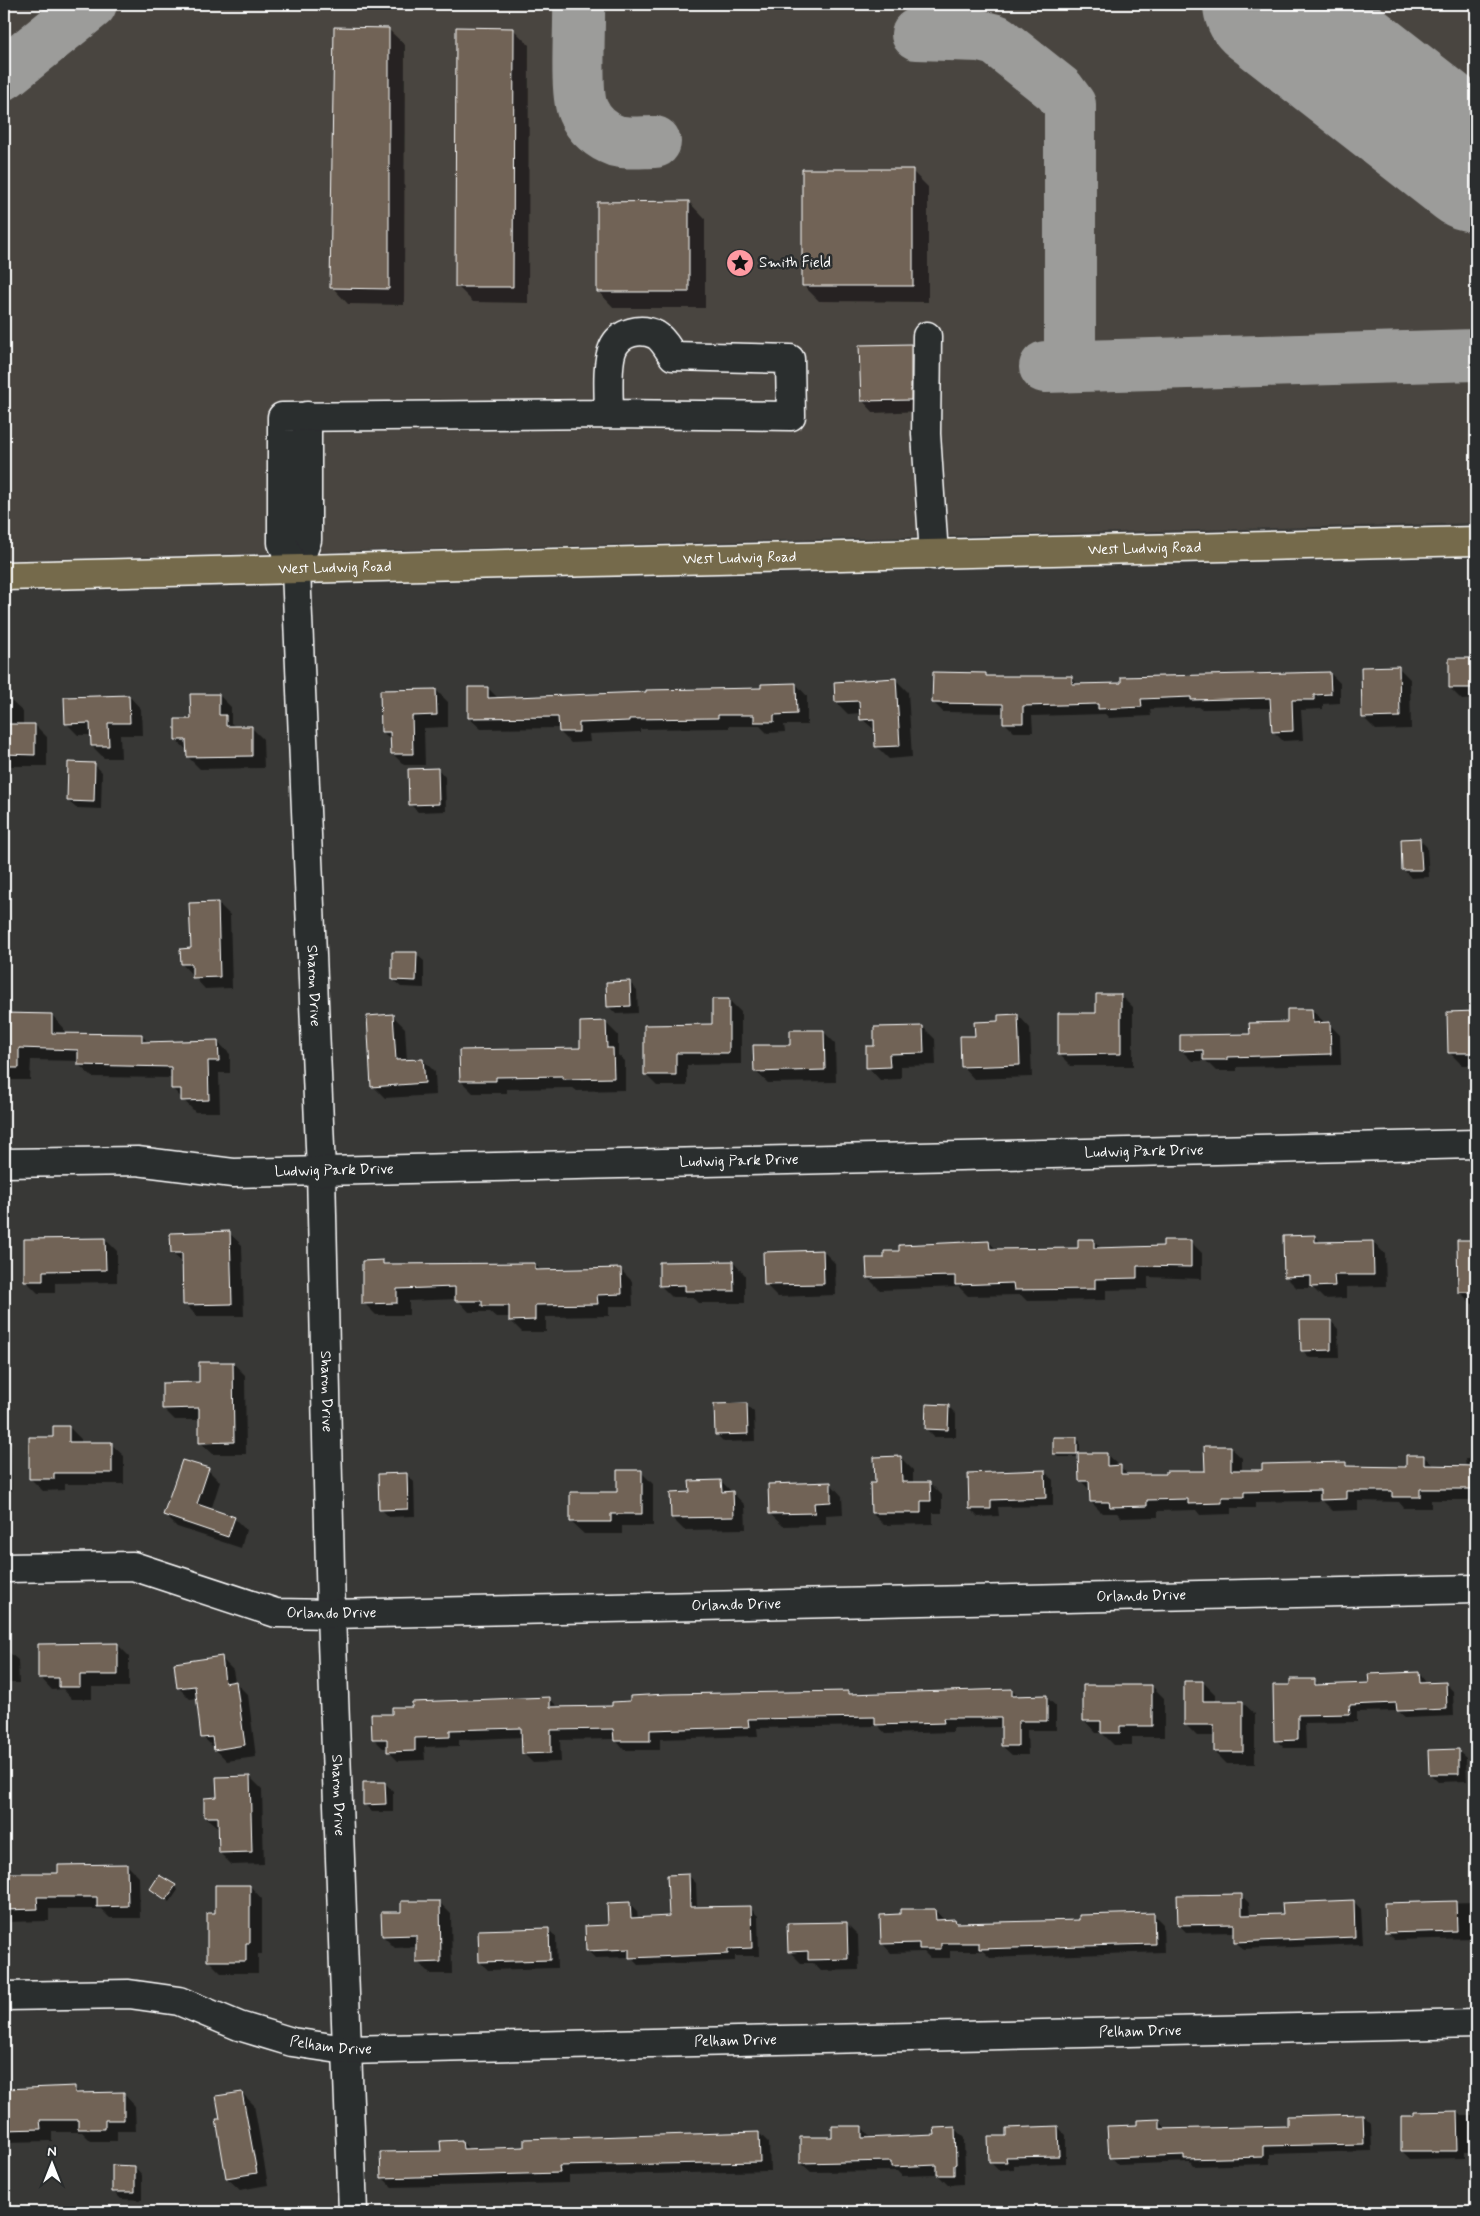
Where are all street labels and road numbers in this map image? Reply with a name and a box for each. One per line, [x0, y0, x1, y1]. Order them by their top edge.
street label: West Ludwig Road [1088, 538, 1202, 560]
street label: West Ludwig Road [683, 547, 797, 570]
street label: West Ludwig Road [278, 557, 392, 579]
street label: Sharon Drive [302, 944, 325, 1027]
street label: Ludwig Park Drive [1084, 1140, 1204, 1163]
street label: Ludwig Park Drive [679, 1150, 799, 1173]
street label: Ludwig Park Drive [274, 1159, 394, 1182]
street label: Sharon Drive [315, 1350, 337, 1433]
street label: Orlando Drive [1096, 1585, 1187, 1607]
street label: Orlando Drive [691, 1594, 782, 1616]
street label: Orlando Drive [286, 1603, 377, 1624]
street label: Sharon Drive [326, 1754, 349, 1837]
street label: Pelham Drive [1099, 2021, 1182, 2043]
street label: Pelham Drive [694, 2030, 777, 2052]
street label: Pelham Drive [288, 2032, 372, 2060]

